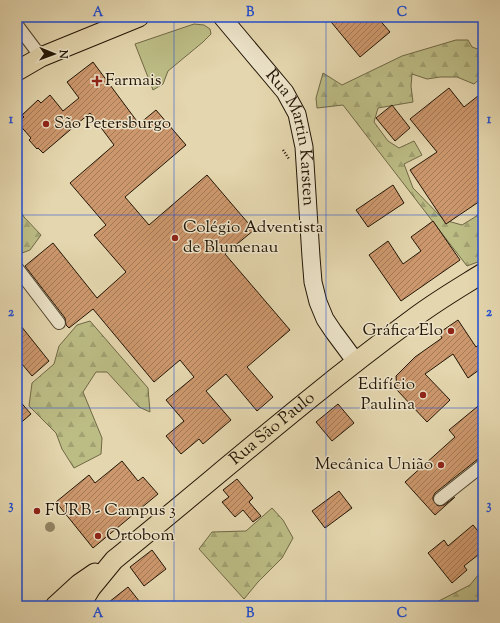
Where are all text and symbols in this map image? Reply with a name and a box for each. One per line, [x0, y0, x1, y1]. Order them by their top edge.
text: A [93, 4, 104, 22]
text: B [246, 4, 255, 22]
text: C [397, 4, 407, 22]
north arrow [34, 34, 74, 74]
text: N [55, 49, 71, 59]
street label: Rua Martin Karsten [259, 65, 320, 207]
place label: Farmais [105, 69, 162, 93]
marker: Farmais [92, 76, 102, 86]
text: 1 [9, 111, 14, 129]
text: 1 [487, 111, 492, 129]
place label: São Petersburgo [54, 112, 171, 136]
marker: São Petersburgo [41, 119, 51, 129]
place label: Colégio Adventista de Blumenau [183, 216, 324, 260]
marker: Colégio Adventista de Blumenau [170, 233, 180, 243]
text: 2 [8, 304, 15, 322]
text: 2 [486, 304, 493, 322]
place label: Gráfica Elo [362, 319, 443, 343]
marker: Gráfica Elo [446, 326, 456, 336]
place label: Edifício Paulina [358, 373, 415, 417]
street label: Rua São Paulo [225, 387, 321, 471]
marker: Edifício Paulina [418, 390, 428, 400]
place label: Mecânica União [315, 453, 433, 477]
marker: Mecânica União [436, 460, 446, 470]
text: 3 [8, 497, 14, 515]
text: 3 [486, 497, 492, 515]
place label: FURB - Campus 3 [45, 499, 176, 523]
marker: FURB - Campus 3 [32, 506, 42, 516]
place label: Ortobom [106, 524, 174, 548]
marker: Ortobom [93, 531, 103, 541]
text: A [93, 605, 104, 623]
text: B [246, 605, 255, 623]
text: C [397, 605, 407, 623]

